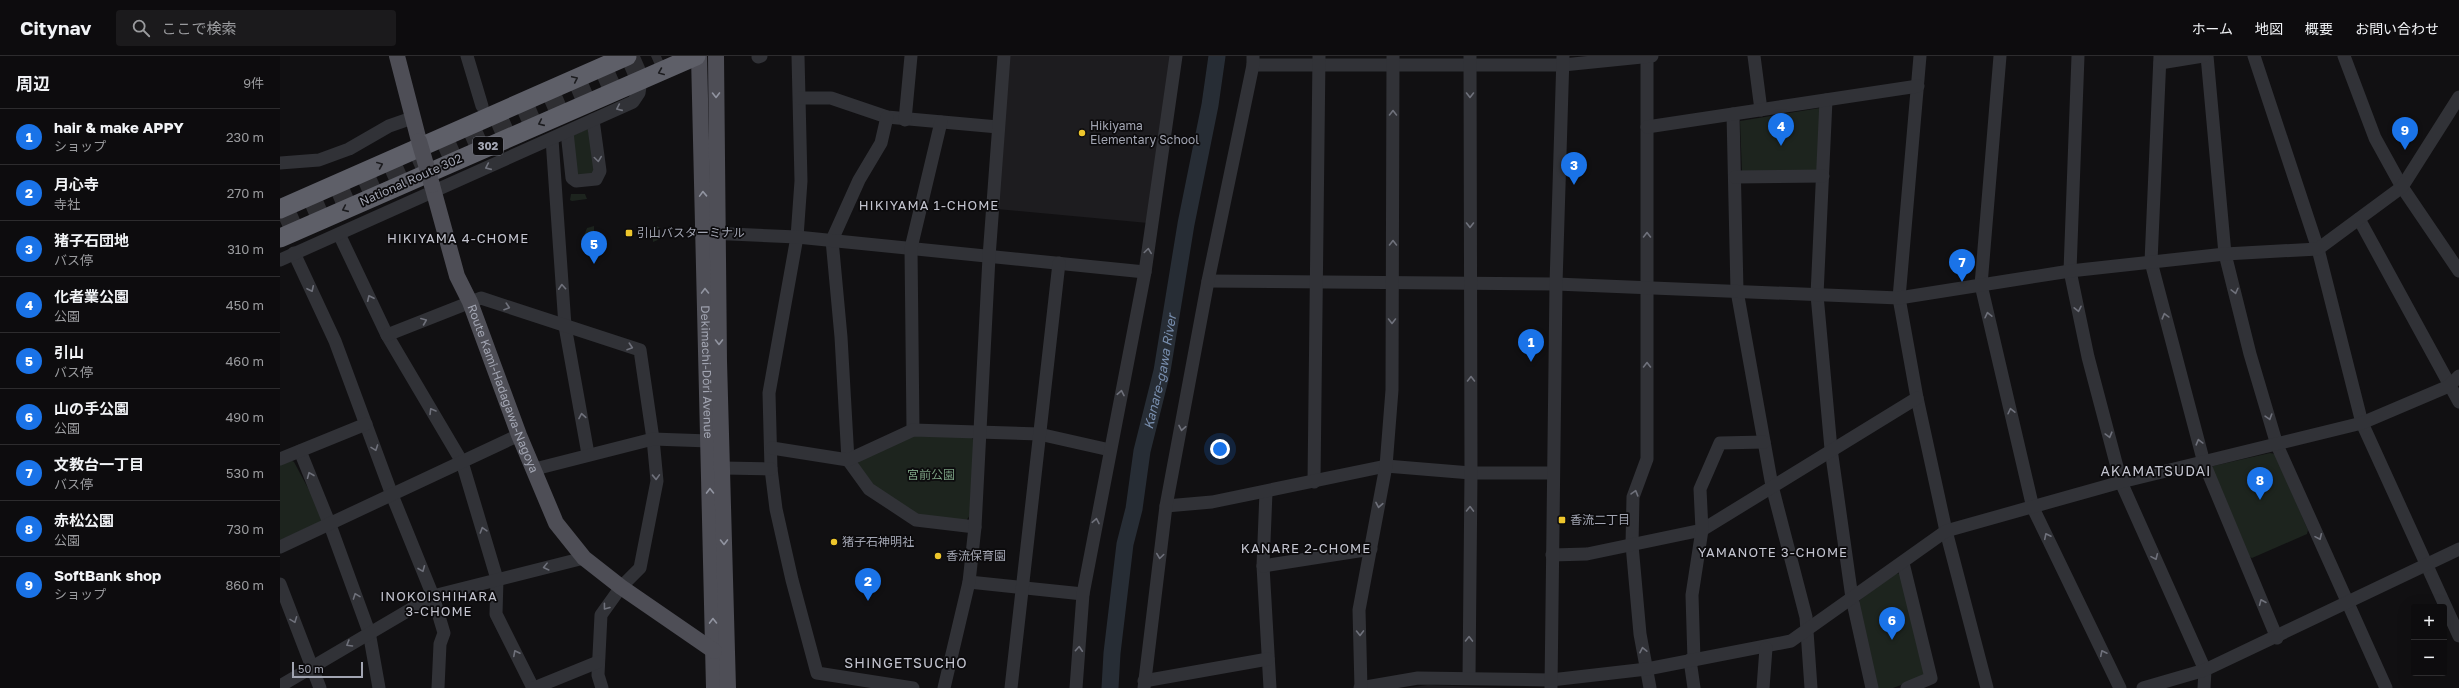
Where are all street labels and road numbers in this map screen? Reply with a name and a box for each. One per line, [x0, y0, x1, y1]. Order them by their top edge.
road number: 302 [473, 137, 503, 155]
street label: National Route 302 [357, 150, 464, 209]
street label: Route Kami-Hadagawa-Nagoya [464, 302, 542, 475]
street label: Dekimachi-Dōri Avenue [698, 305, 716, 439]

